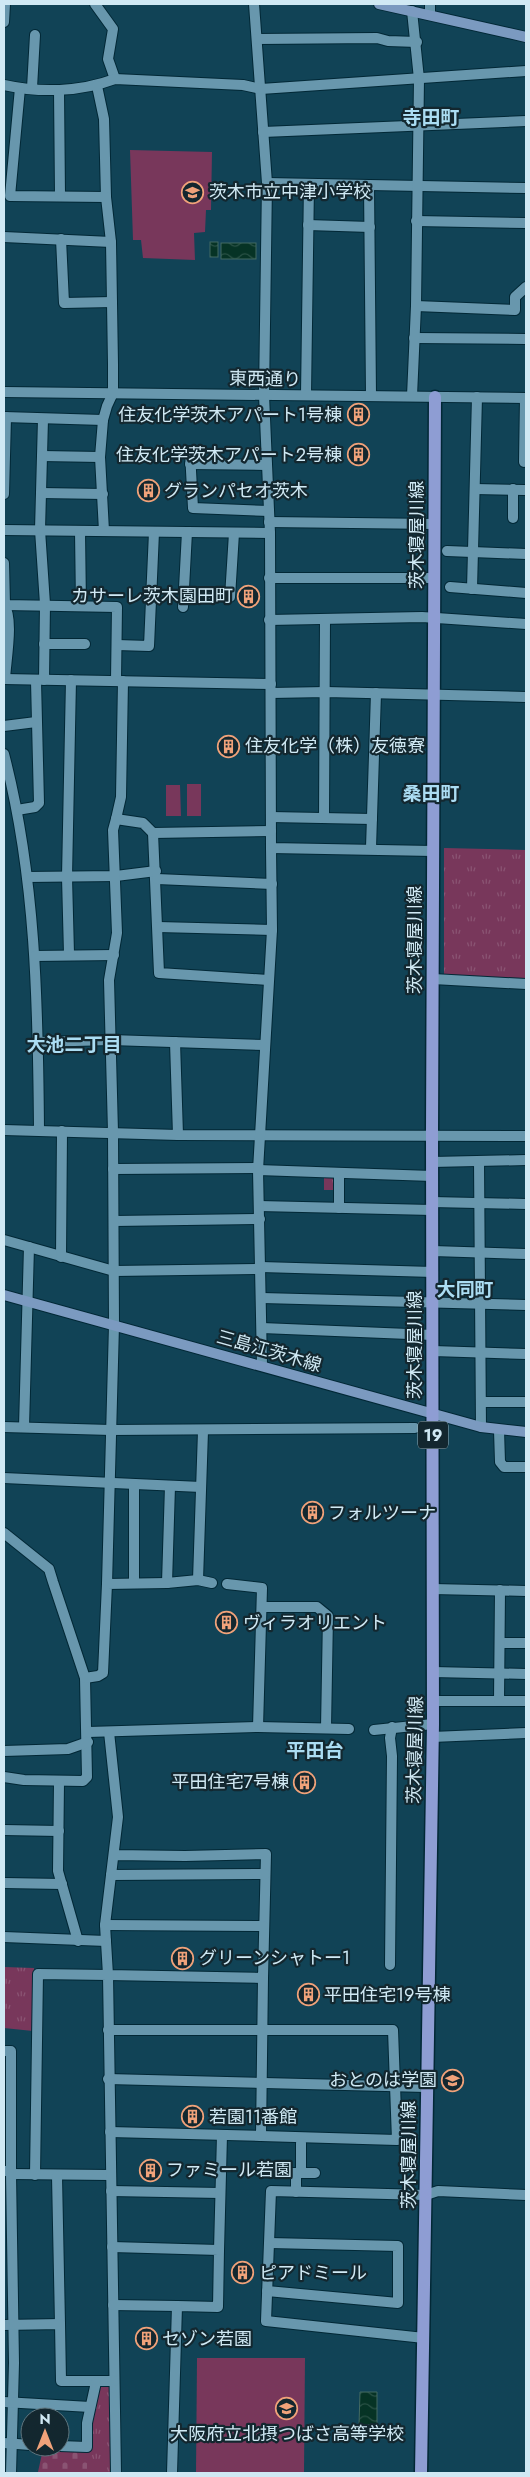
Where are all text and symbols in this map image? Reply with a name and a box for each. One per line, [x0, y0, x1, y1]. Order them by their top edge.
district label: 寺田町 [402, 104, 460, 131]
place label: 茨木市立中津小学校 [209, 179, 371, 205]
school or university icon: 茨木市立中津小学校 [181, 180, 205, 204]
street label: 東西通り [229, 365, 301, 393]
place label: 住友化学茨木アパート1号棟 [118, 402, 342, 428]
building icon: 住友化学茨木アパート1号棟 [346, 403, 370, 427]
place label: 住友化学茨木アパート2号棟 [116, 442, 342, 468]
building icon: 住友化学茨木アパート2号棟 [346, 443, 370, 467]
place label: グランパセオ茨木 [164, 478, 308, 504]
building icon: グランパセオ茨木 [136, 479, 160, 503]
street label: 茨木寝屋川線 [404, 481, 430, 589]
place label: カサーレ茨木園田町 [71, 583, 233, 609]
building icon: カサーレ茨木園田町 [237, 584, 261, 608]
place label: 住友化学（株）友徳寮 [245, 733, 425, 759]
building icon: 住友化学（株）友徳寮 [217, 734, 241, 758]
district label: 桑田町 [402, 780, 460, 807]
street label: 茨木寝屋川線 [402, 886, 428, 994]
district label: 大池二丁目 [26, 1031, 122, 1058]
district label: 大同町 [436, 1276, 494, 1303]
street label: 茨木寝屋川線 [402, 1291, 428, 1399]
street label: 三島江茨木線 [214, 1324, 324, 1378]
road number: 19 [418, 1422, 448, 1448]
place label: フォルツーナ [328, 1500, 436, 1526]
building icon: フォルツーナ [300, 1501, 324, 1525]
place label: ヴィラオリエント [243, 1610, 387, 1636]
building icon: ヴィラオリエント [215, 1611, 239, 1635]
street label: 茨木寝屋川線 [401, 1696, 429, 1804]
district label: 平田台 [286, 1737, 344, 1764]
place label: 平田住宅7号棟 [172, 1769, 289, 1795]
building icon: 平田住宅7号棟 [293, 1770, 317, 1794]
place label: グリーンシャトー1 [199, 1945, 350, 1971]
building icon: グリーンシャトー1 [171, 1946, 195, 1970]
place label: 平田住宅19号棟 [324, 1982, 450, 2008]
building icon: 平田住宅19号棟 [296, 1983, 320, 2007]
place label: おとのは学園 [329, 2067, 437, 2093]
school or university icon: おとのは学園 [441, 2068, 465, 2092]
street label: 茨木寝屋川線 [396, 2101, 422, 2209]
place label: 若園11番館 [209, 2104, 297, 2130]
building icon: 若園11番館 [181, 2105, 205, 2129]
place label: ファミール若園 [166, 2157, 292, 2183]
building icon: ファミール若園 [138, 2158, 162, 2182]
place label: ピアドミール [259, 2260, 367, 2286]
building icon: ピアドミール [231, 2261, 255, 2285]
place label: セゾン若園 [162, 2326, 252, 2352]
building icon: セゾン若園 [134, 2327, 158, 2351]
school or university icon: 大阪府立北摂つばさ高等学校 [275, 2397, 299, 2421]
north arrow [20, 2407, 70, 2457]
text: N [39, 2409, 51, 2429]
place label: 大阪府立北摂つばさ高等学校 [170, 2421, 404, 2447]

